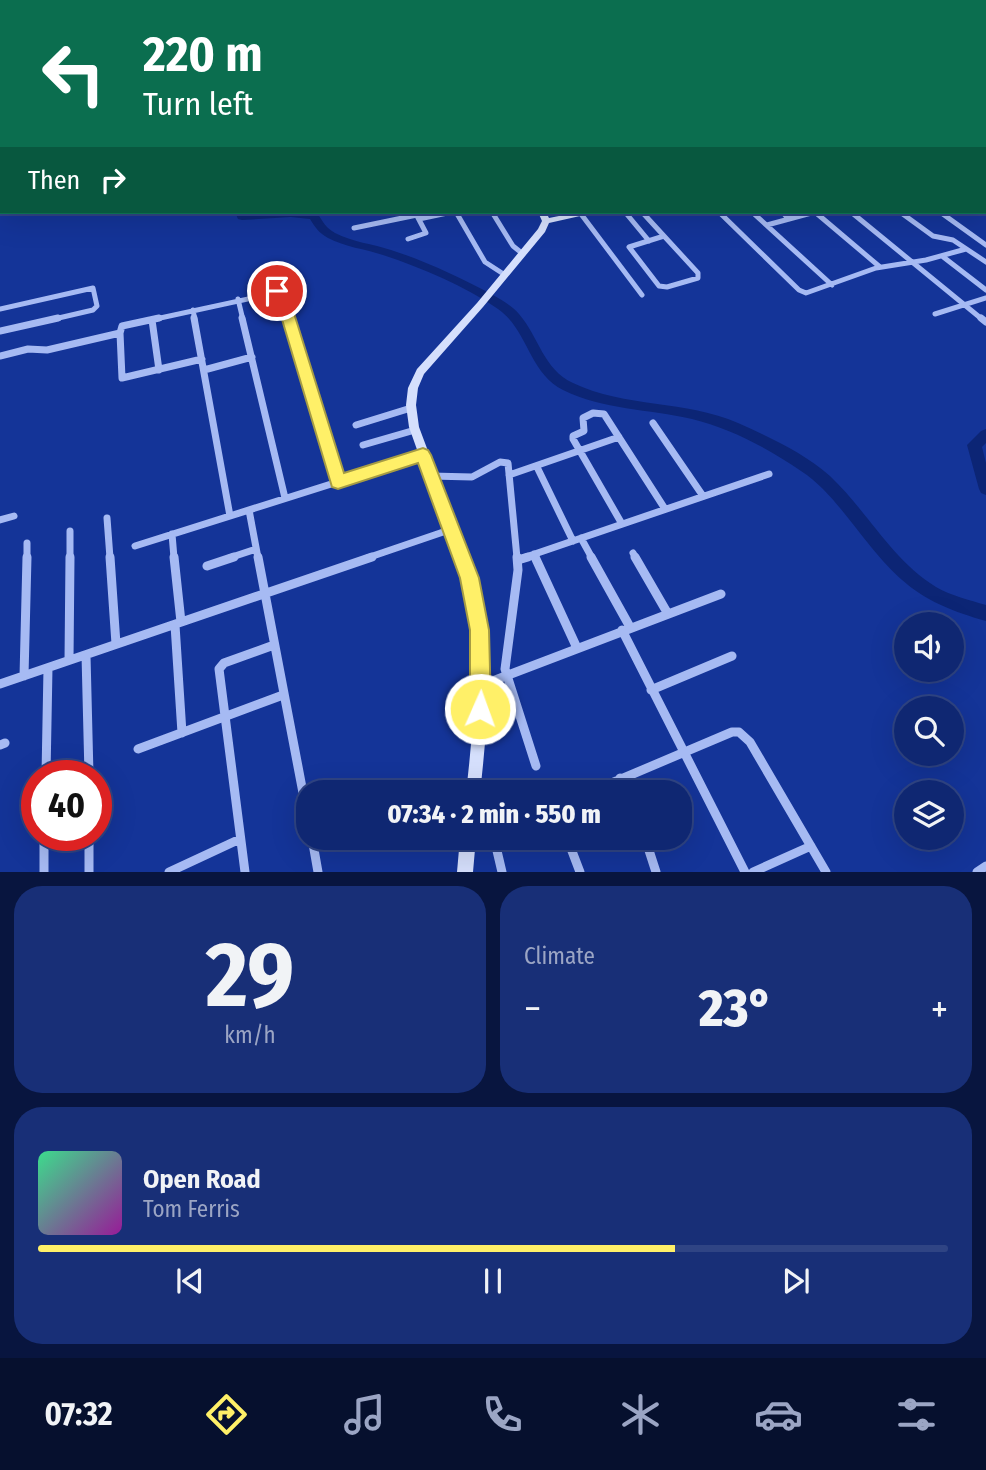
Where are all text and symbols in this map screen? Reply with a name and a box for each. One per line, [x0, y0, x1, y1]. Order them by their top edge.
text: 220 m [143, 25, 263, 84]
icon: left [28, 28, 119, 119]
text: Turn left [143, 85, 253, 123]
icon: right [94, 161, 132, 199]
text: Then [28, 165, 80, 196]
pin [247, 261, 307, 321]
icon: arrive [258, 272, 296, 310]
map controls [894, 612, 964, 850]
button: sound [894, 612, 964, 682]
position arrow [443, 672, 517, 746]
button: search [894, 696, 964, 766]
speed limit sign: 40 [21, 760, 112, 851]
button: layers [894, 780, 964, 850]
text: 07:34 · 2 min · 550 m [387, 799, 601, 830]
text: 29 [206, 921, 294, 1030]
text: Climate [524, 942, 595, 970]
text: 23° [699, 977, 773, 1040]
text: − [524, 986, 541, 1032]
text: + [931, 986, 948, 1032]
text: km/h [224, 1021, 276, 1049]
text: Open Road [143, 1164, 261, 1195]
text: Tom Ferris [143, 1195, 240, 1223]
icon: previous [171, 1262, 209, 1300]
icon: pause [474, 1262, 512, 1300]
icon: next [777, 1262, 815, 1300]
icon: directions [202, 1390, 251, 1439]
icon: music [340, 1390, 389, 1439]
icon: phone [478, 1390, 527, 1439]
icon: climate [616, 1390, 665, 1439]
icon: car [754, 1390, 803, 1439]
icon: filters [892, 1390, 941, 1439]
text: 07:32 [45, 1395, 113, 1433]

